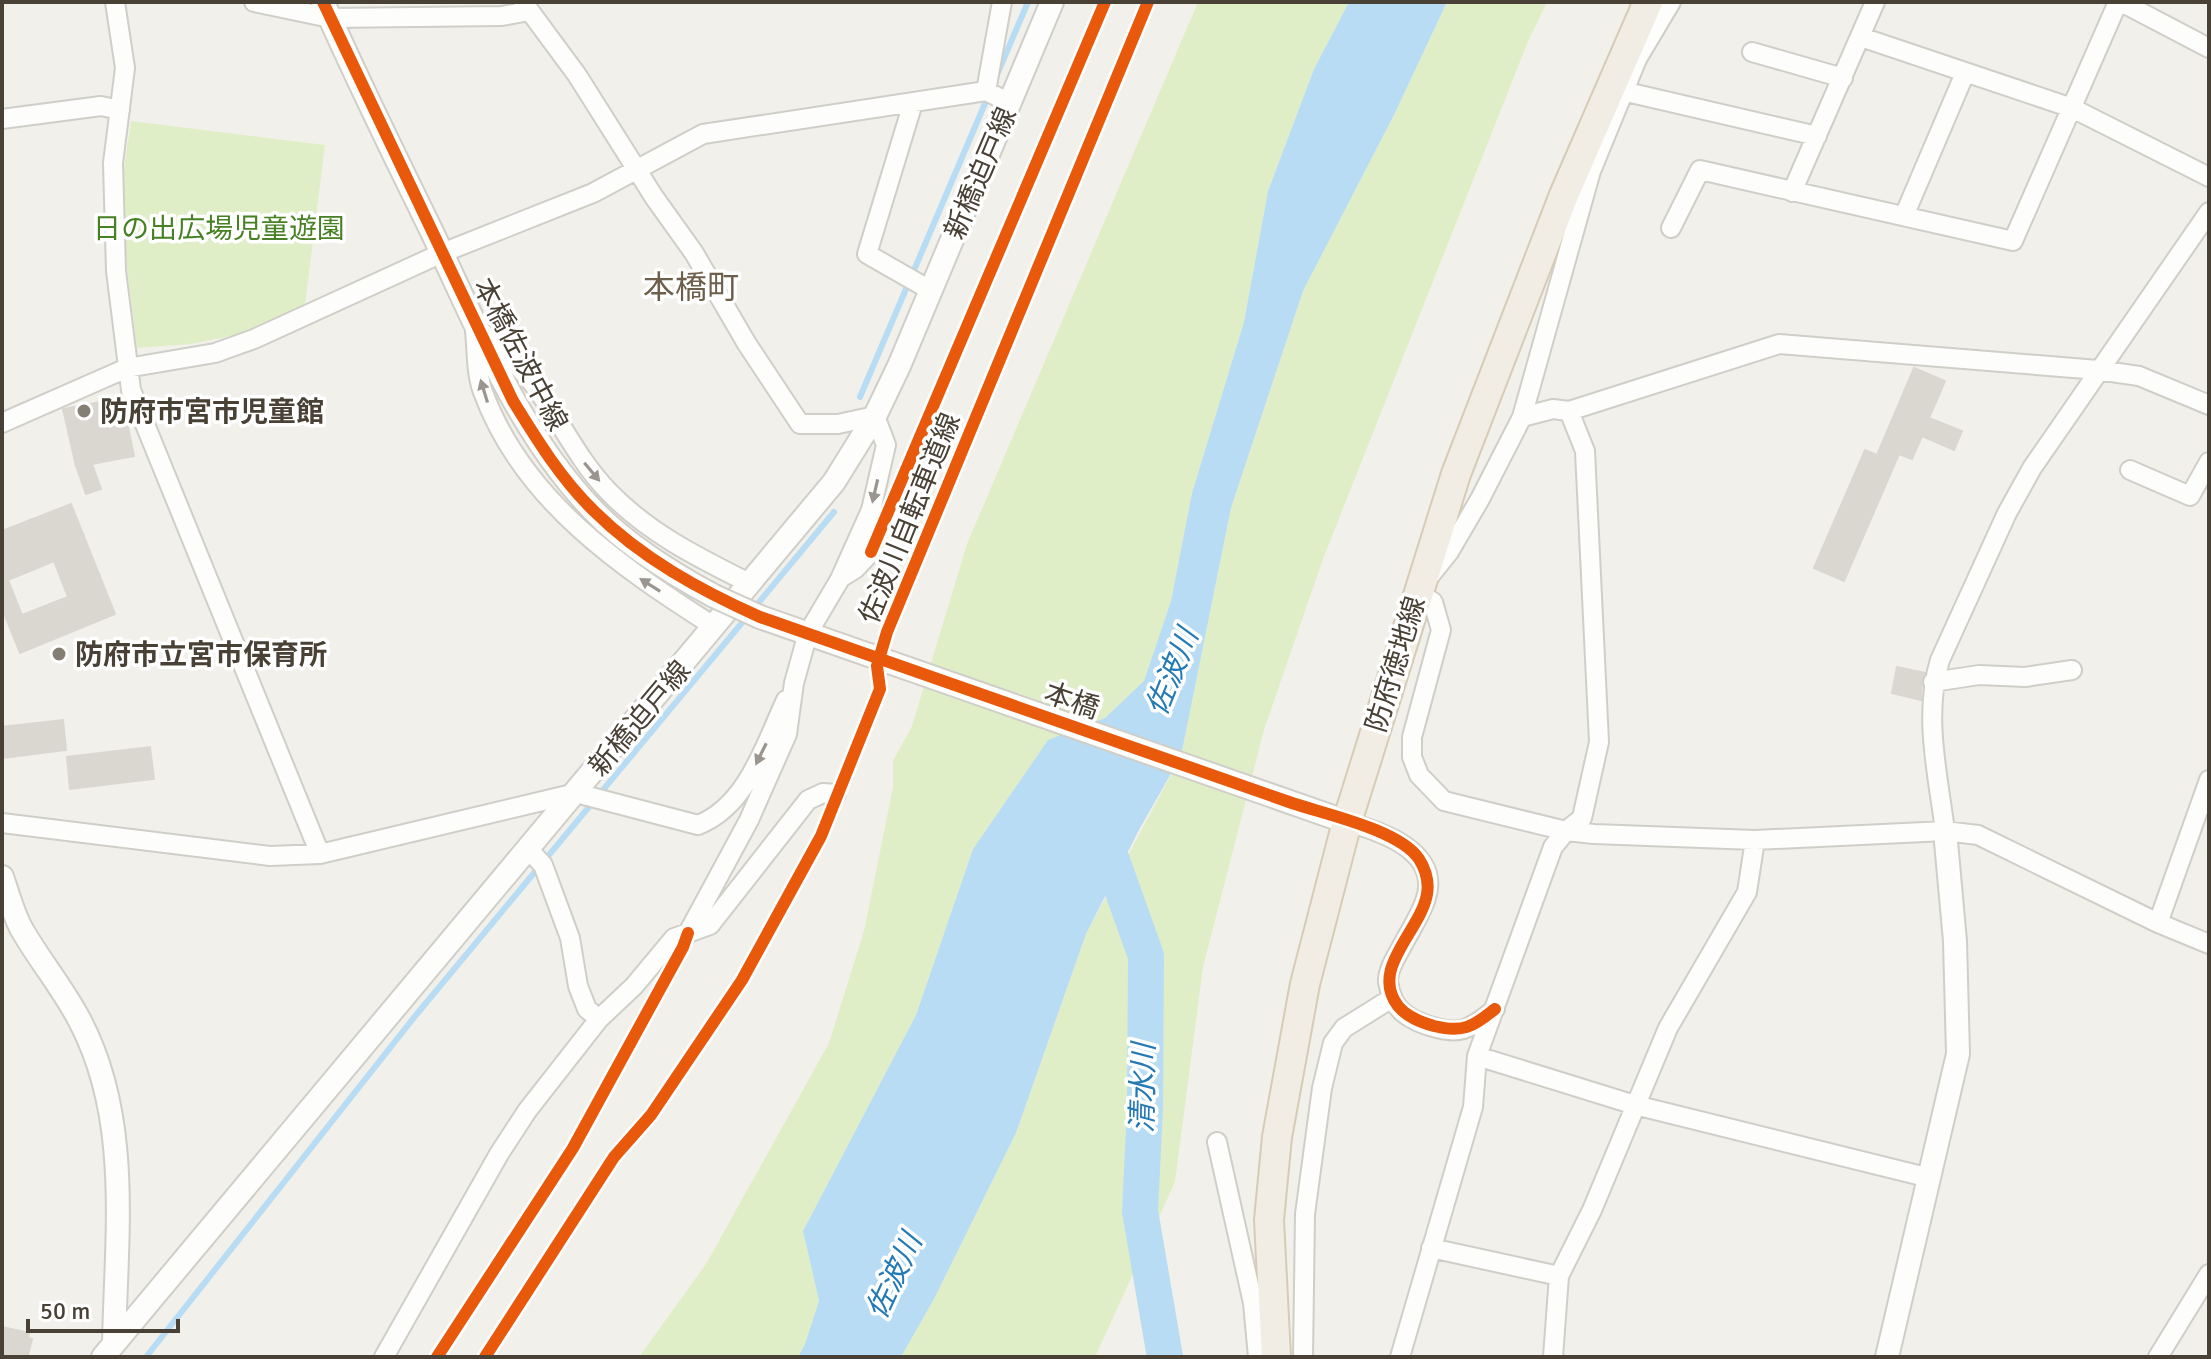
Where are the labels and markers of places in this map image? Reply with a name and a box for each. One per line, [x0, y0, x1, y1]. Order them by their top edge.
place label: 防府市宮市児童館 [100, 395, 324, 429]
marker: 防府市宮市児童館 [75, 402, 93, 420]
place label: 防府市立宮市保育所 [75, 638, 327, 672]
marker: 防府市立宮市保育所 [50, 645, 68, 663]

